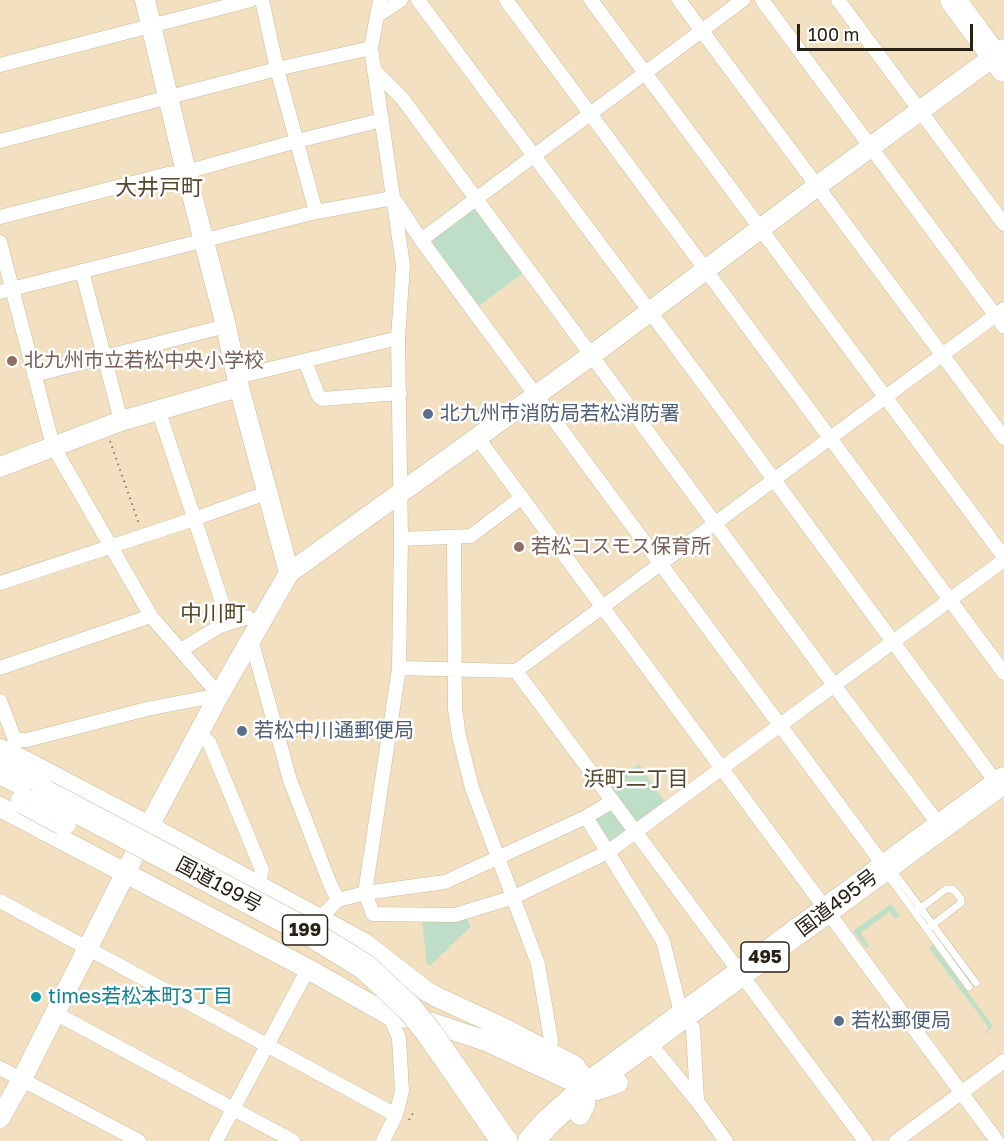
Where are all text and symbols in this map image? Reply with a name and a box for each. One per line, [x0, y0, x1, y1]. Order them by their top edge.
scale bar [800, 12, 976, 50]
text: 100 m [808, 23, 859, 45]
district label: 大井戸町 [115, 175, 203, 201]
place label: 北九州市立若松中央小学校 [24, 349, 264, 373]
marker: 北九州市立若松中央小学校 [5, 354, 19, 368]
place label: 北九州市消防局若松消防署 [440, 402, 680, 426]
marker: 北九州市消防局若松消防署 [421, 407, 435, 421]
place label: 若松コスモス保育所 [531, 535, 711, 559]
marker: 若松コスモス保育所 [512, 540, 526, 554]
district label: 中川町 [180, 601, 246, 627]
place label: 若松中川通郵便局 [254, 719, 414, 743]
marker: 若松中川通郵便局 [235, 724, 249, 738]
district label: 浜町二丁目 [584, 766, 688, 792]
street label: 国道199号 [172, 852, 266, 918]
street label: 国道495号 [791, 865, 883, 941]
road number: 199 [282, 915, 328, 945]
road number: 495 [741, 942, 789, 972]
place label: times若松本町3丁目 [48, 985, 233, 1009]
marker: times若松本町3丁目 [29, 990, 43, 1004]
place label: 若松郵便局 [851, 1009, 951, 1033]
marker: 若松郵便局 [832, 1014, 846, 1028]

